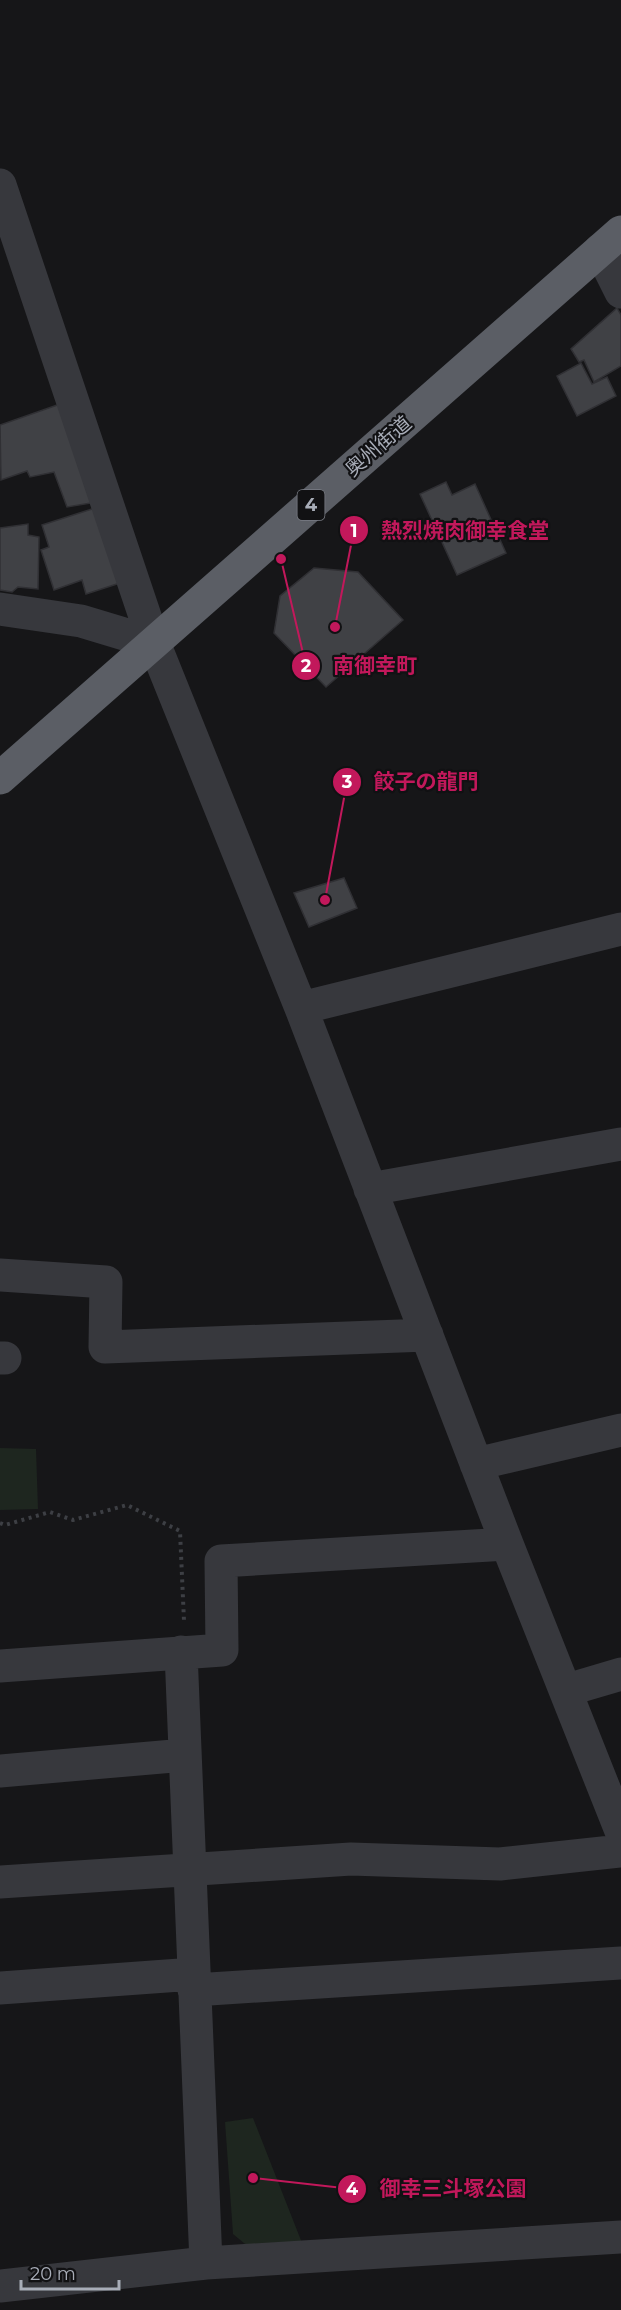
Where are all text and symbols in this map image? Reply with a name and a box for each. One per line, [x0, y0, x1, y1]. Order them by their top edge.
street label: 奥州街道 [340, 411, 416, 481]
road number: 4 [298, 490, 324, 520]
callout: 熱烈焼肉御幸食堂 [339, 511, 561, 550]
text: 熱烈焼肉御幸食堂 [381, 518, 549, 543]
text: 1 [350, 520, 358, 542]
callout: 南御幸町 [291, 646, 429, 685]
text: 南御幸町 [333, 653, 417, 678]
text: 2 [301, 655, 312, 677]
callout: 餃子の龍門 [332, 762, 491, 801]
text: 餃子の龍門 [374, 769, 479, 794]
text: 3 [341, 771, 353, 793]
callout: 御幸三斗塚公園 [337, 2169, 538, 2208]
text: 御幸三斗塚公園 [380, 2176, 527, 2201]
text: 4 [346, 2178, 359, 2200]
scale bar [21, 2253, 118, 2291]
text: 20 m [30, 2263, 76, 2285]

